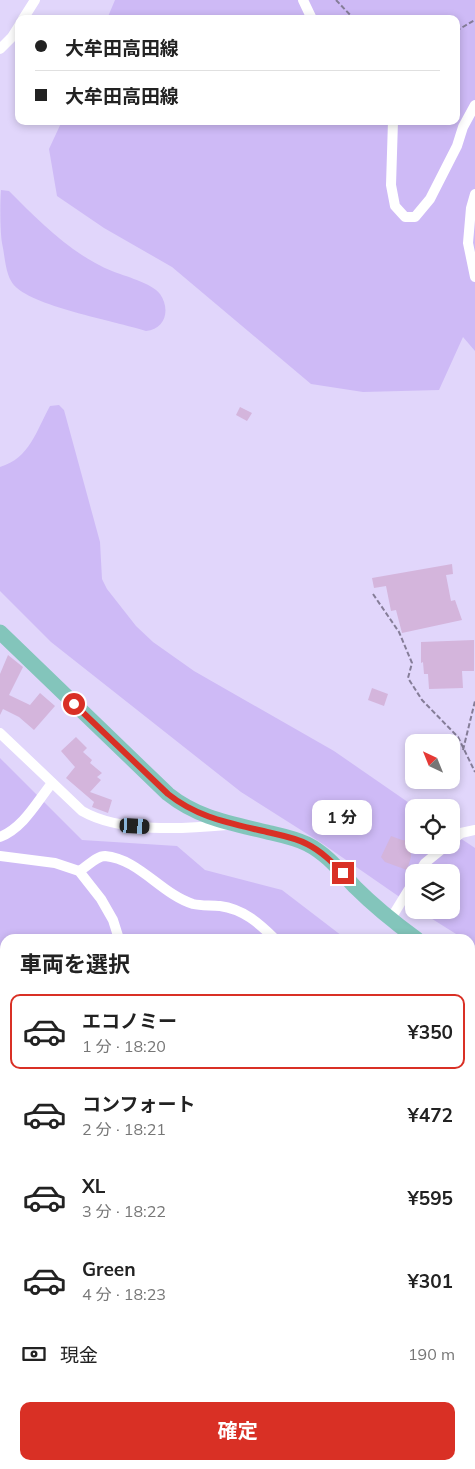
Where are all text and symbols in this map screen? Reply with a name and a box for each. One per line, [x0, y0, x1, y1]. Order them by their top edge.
text: 大牟田高田線 [65, 36, 179, 60]
text: 大牟田高田線 [65, 84, 179, 108]
route start [63, 693, 85, 715]
north arrow [405, 734, 460, 789]
map controls [405, 734, 460, 919]
button: locate [405, 799, 460, 854]
callout: 1 分 [313, 800, 373, 836]
text: 1 分 [327, 807, 357, 827]
car [119, 818, 150, 834]
route end [332, 862, 354, 884]
button: layers [405, 864, 460, 919]
text: 車両を選択 [20, 950, 130, 978]
icon: car [22, 1009, 67, 1054]
text: エコノミー [82, 1009, 177, 1033]
text: ¥350 [407, 1020, 453, 1044]
text: 1 分 · 18:20 [82, 1036, 166, 1056]
icon: car [22, 1092, 67, 1137]
text: コンフォート [82, 1092, 195, 1116]
text: ¥472 [407, 1103, 453, 1127]
text: 2 分 · 18:21 [82, 1119, 166, 1139]
text: XL [82, 1174, 105, 1198]
icon: car [22, 1175, 67, 1220]
text: ¥595 [407, 1186, 453, 1210]
text: 3 分 · 18:22 [82, 1201, 166, 1221]
text: Green [82, 1257, 136, 1281]
icon: car [22, 1258, 67, 1303]
text: ¥301 [407, 1269, 453, 1293]
text: 4 分 · 18:23 [82, 1284, 166, 1304]
icon: cash [20, 1340, 48, 1368]
text: 現金 [60, 1343, 98, 1367]
text: 190 m [408, 1344, 455, 1364]
button: 確定 [20, 1402, 455, 1460]

